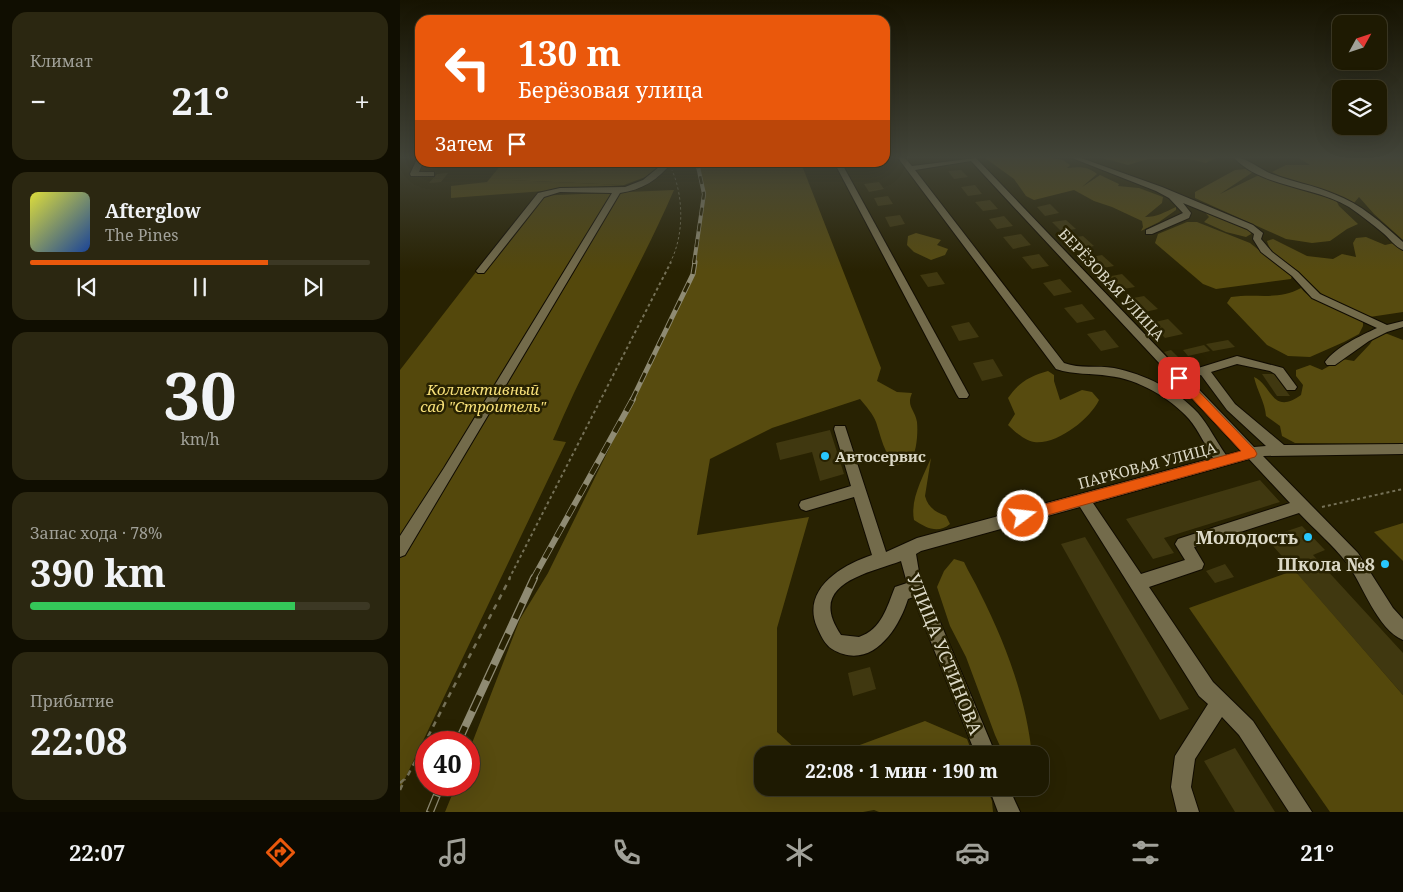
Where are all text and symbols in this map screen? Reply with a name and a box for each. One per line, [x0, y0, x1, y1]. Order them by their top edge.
north arrow [1332, 15, 1388, 70]
map controls [1332, 15, 1387, 135]
text: 130 m [518, 29, 621, 76]
icon: left [435, 35, 500, 100]
text: Климат [30, 50, 93, 72]
text: 21° [171, 74, 229, 126]
text: Берёзовая улица [518, 74, 703, 104]
button: layers [1332, 80, 1387, 135]
text: − [30, 82, 46, 120]
text: + [354, 82, 370, 120]
icon: arrive [503, 130, 531, 158]
text: Затем [435, 131, 493, 157]
text: Afterglow [105, 198, 201, 224]
street label: БЕРЁЗОВАЯ УЛИЦА [1055, 223, 1170, 345]
text: The Pines [105, 224, 179, 246]
icon: previous [73, 273, 101, 301]
icon: pause [186, 273, 214, 301]
icon: next [299, 273, 327, 301]
text: 30 [163, 351, 237, 439]
pin [1158, 357, 1200, 399]
icon: arrive [1165, 364, 1193, 392]
park label: Коллективный сад "Строитель" [420, 379, 547, 416]
text: km/h [180, 428, 220, 450]
street label: ПАРКОВАЯ УЛИЦА [1076, 437, 1219, 493]
place label: Автосервис [835, 446, 926, 466]
marker: Автосервис [819, 450, 831, 462]
position arrow [996, 489, 1048, 541]
text: Запас хода · 78% [30, 522, 162, 544]
place label: Молодость [1196, 525, 1298, 549]
marker: Молодость [1302, 531, 1314, 543]
text: 390 km [30, 546, 166, 598]
place label: Школа №8 [1277, 552, 1375, 576]
marker: Школа №8 [1379, 558, 1391, 570]
street label: УЛИЦА УСТИНОВА [902, 570, 988, 738]
text: Прибытие [30, 690, 114, 712]
text: 22:08 [30, 714, 127, 766]
speed limit sign: 40 [415, 731, 480, 796]
text: 22:08 · 1 мин · 190 m [805, 758, 998, 784]
icon: directions [263, 835, 298, 870]
icon: music [436, 835, 471, 870]
icon: phone [609, 835, 644, 870]
icon: climate [782, 835, 817, 870]
icon: car [955, 835, 990, 870]
icon: filters [1128, 835, 1163, 870]
text: 22:07 [69, 837, 125, 867]
text: 21° [1300, 837, 1334, 867]

